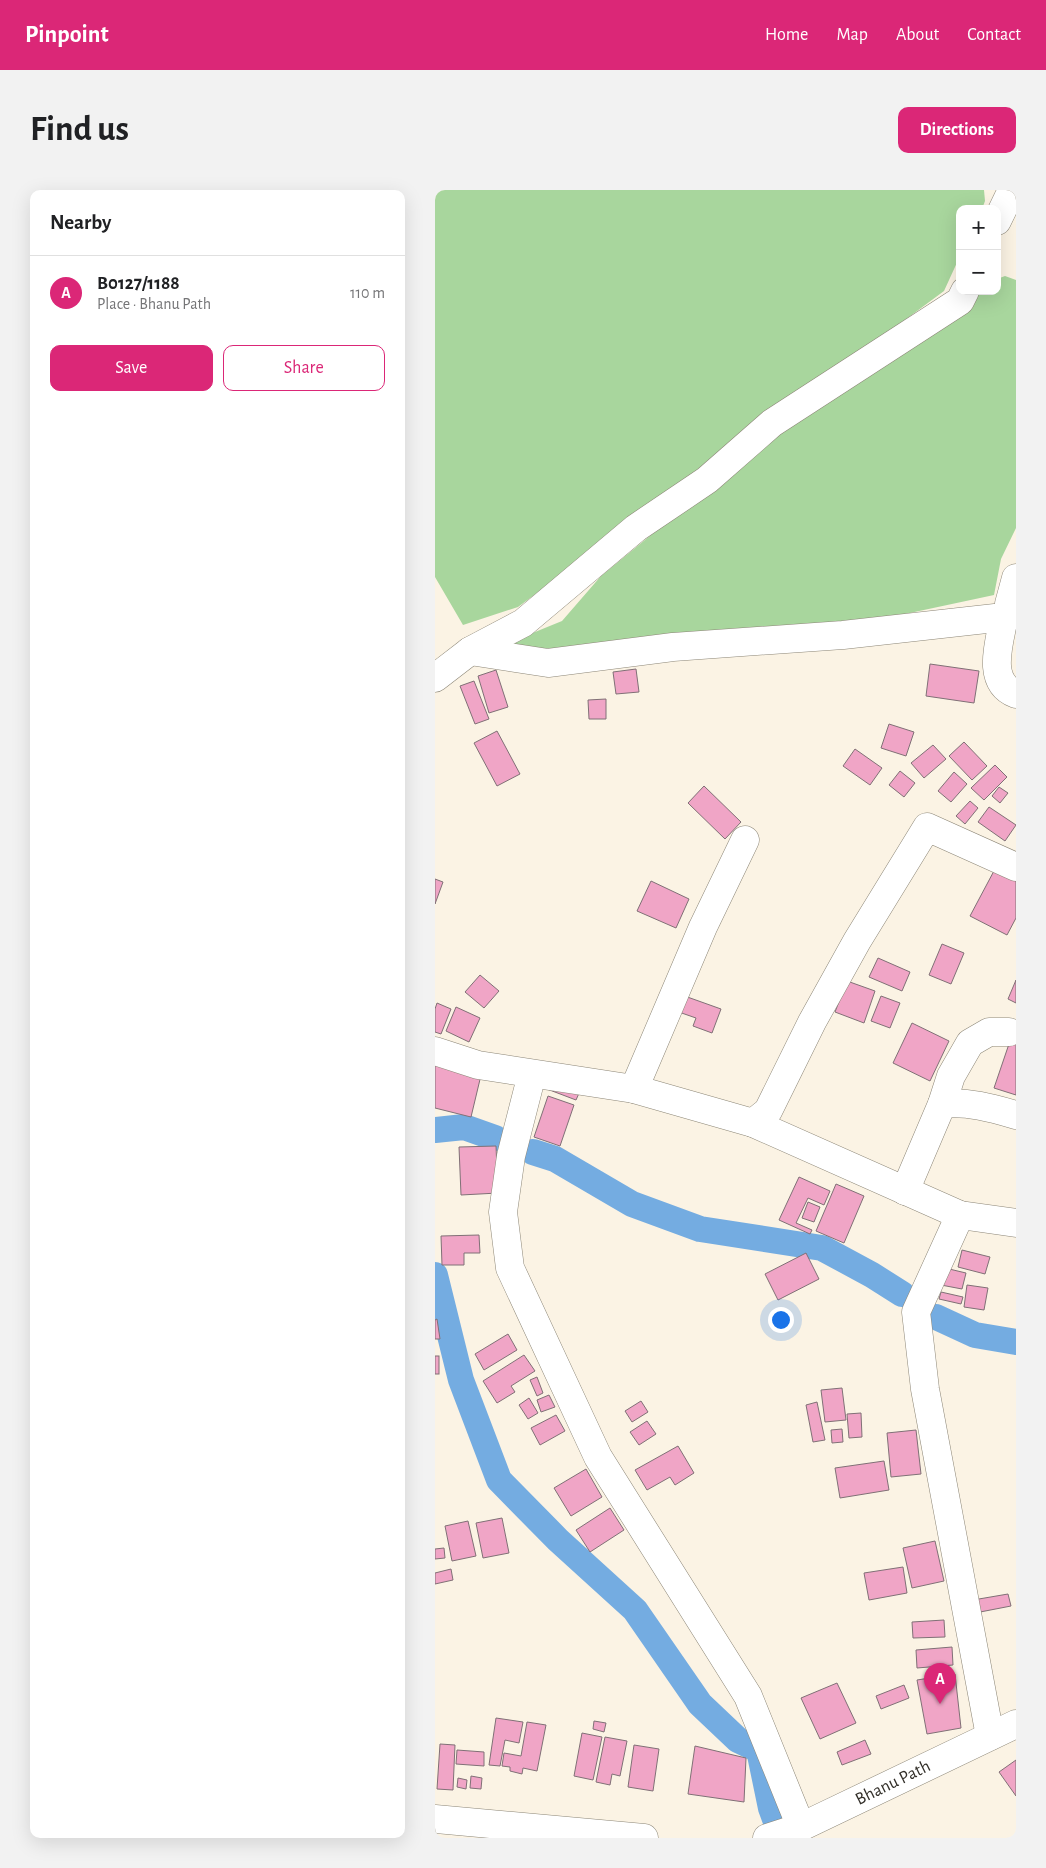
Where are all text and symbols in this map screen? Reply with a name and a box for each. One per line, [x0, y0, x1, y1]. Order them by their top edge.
text: Pinpoint [25, 23, 109, 47]
text: Home [765, 26, 808, 44]
text: Map [836, 26, 868, 44]
text: About [896, 26, 939, 44]
text: Contact [967, 26, 1021, 44]
button: Directions [898, 107, 1016, 153]
text: Find us [30, 112, 129, 147]
map controls [956, 205, 1001, 295]
button: + [956, 205, 1001, 250]
text: Nearby [50, 212, 111, 233]
button: − [956, 250, 1001, 295]
text: B0127/1188 [97, 274, 180, 293]
text: A [61, 285, 71, 301]
text: 110 m [350, 285, 385, 301]
text: Place · Bhanu Path [97, 296, 211, 312]
button: Save [50, 345, 213, 391]
button: Share [223, 345, 385, 391]
your location [768, 1307, 794, 1333]
pin: A [924, 1663, 956, 1704]
street label: Bhanu Path [853, 1757, 933, 1809]

